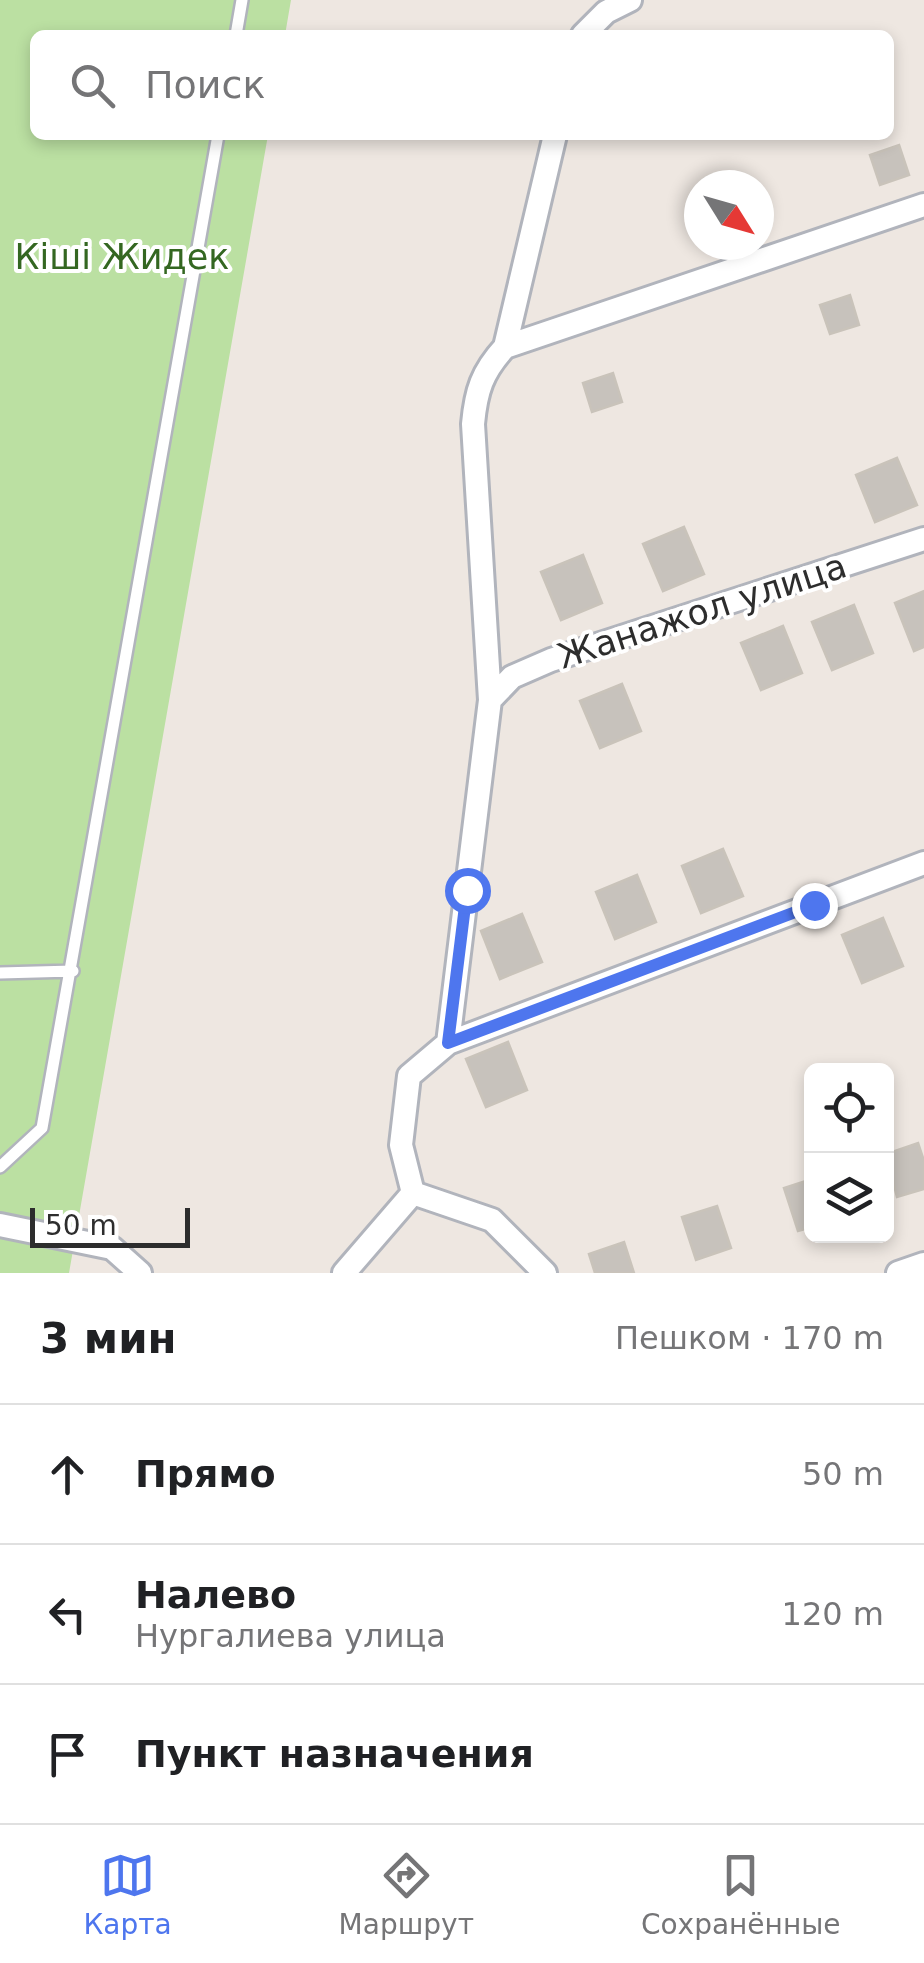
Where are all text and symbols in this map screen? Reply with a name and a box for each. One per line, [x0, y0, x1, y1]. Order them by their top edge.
search box [30, 30, 894, 140]
icon: search [65, 58, 120, 113]
text: Поиск [145, 63, 265, 107]
north arrow [684, 170, 774, 260]
park label: Кіші Жидек [15, 237, 229, 277]
street label: Жанажол улица [553, 545, 851, 677]
route start [445, 868, 491, 914]
route end [792, 883, 838, 929]
map controls [804, 1063, 894, 1243]
button: locate [804, 1063, 894, 1153]
button: layers [804, 1153, 894, 1243]
scale bar [30, 1203, 190, 1248]
text: 50 m [45, 1209, 117, 1242]
text: 3 мин [40, 1314, 177, 1363]
text: Пешком · 170 m [615, 1319, 884, 1357]
icon: ahead [40, 1447, 95, 1502]
text: Прямо [135, 1452, 276, 1496]
text: 50 m [802, 1455, 884, 1493]
text: Налево [135, 1573, 296, 1617]
icon: left [40, 1587, 95, 1642]
text: 120 m [782, 1595, 884, 1633]
text: Нургалиева улица [135, 1617, 446, 1655]
icon: arrive [40, 1727, 95, 1782]
text: Пункт назначения [135, 1732, 534, 1776]
tab: Карта [83, 1848, 172, 1941]
tab: Маршрут [339, 1848, 474, 1941]
tab: Сохранённые [641, 1848, 841, 1941]

